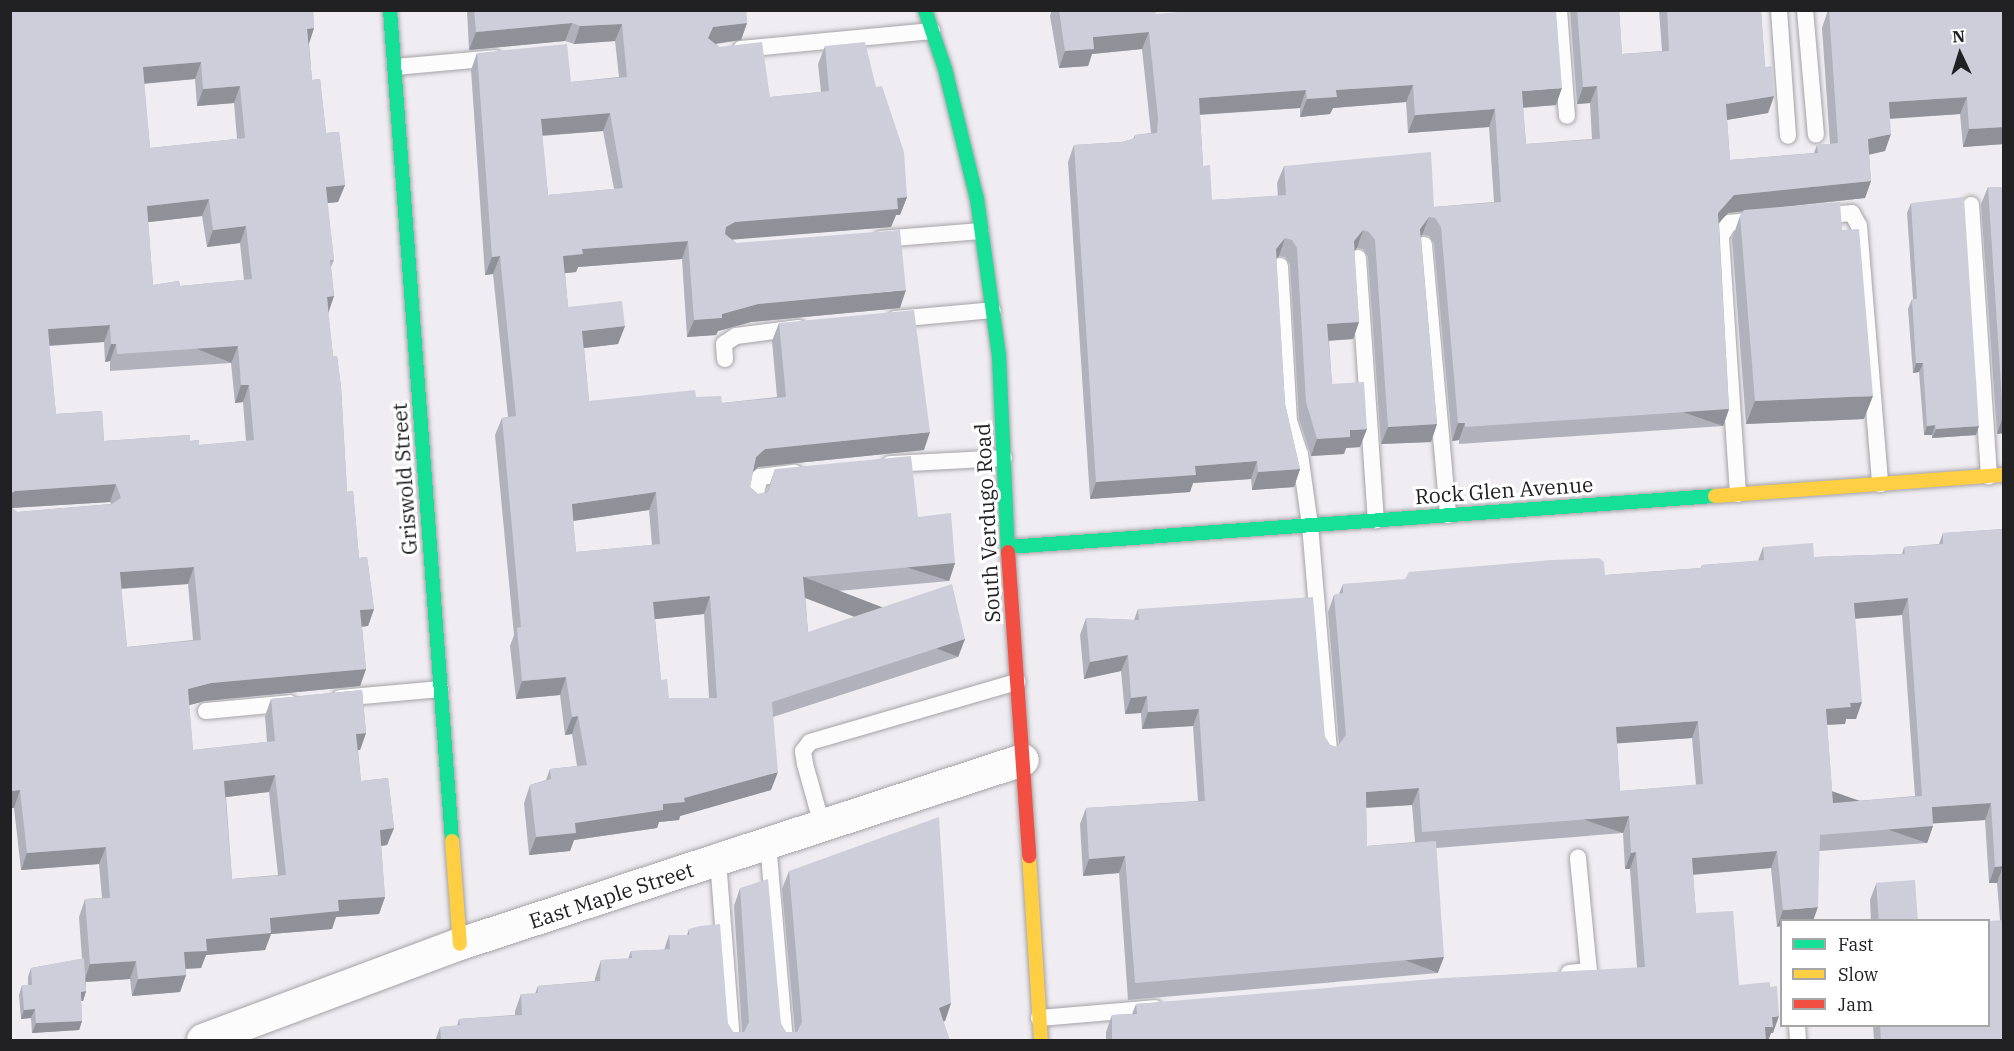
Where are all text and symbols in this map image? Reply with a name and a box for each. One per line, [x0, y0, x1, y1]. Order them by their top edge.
north arrow [1930, 24, 1990, 84]
text: N [1952, 26, 1966, 46]
street label: Griswold Street [386, 402, 422, 556]
street label: South Verdugo Road [969, 423, 1005, 623]
street label: Rock Glen Avenue [1414, 471, 1594, 509]
street label: East Maple Street [526, 857, 696, 933]
legend [1780, 919, 1990, 1027]
text: Fast [1838, 933, 1873, 956]
text: Slow [1838, 963, 1878, 986]
text: Jam [1838, 993, 1873, 1016]

